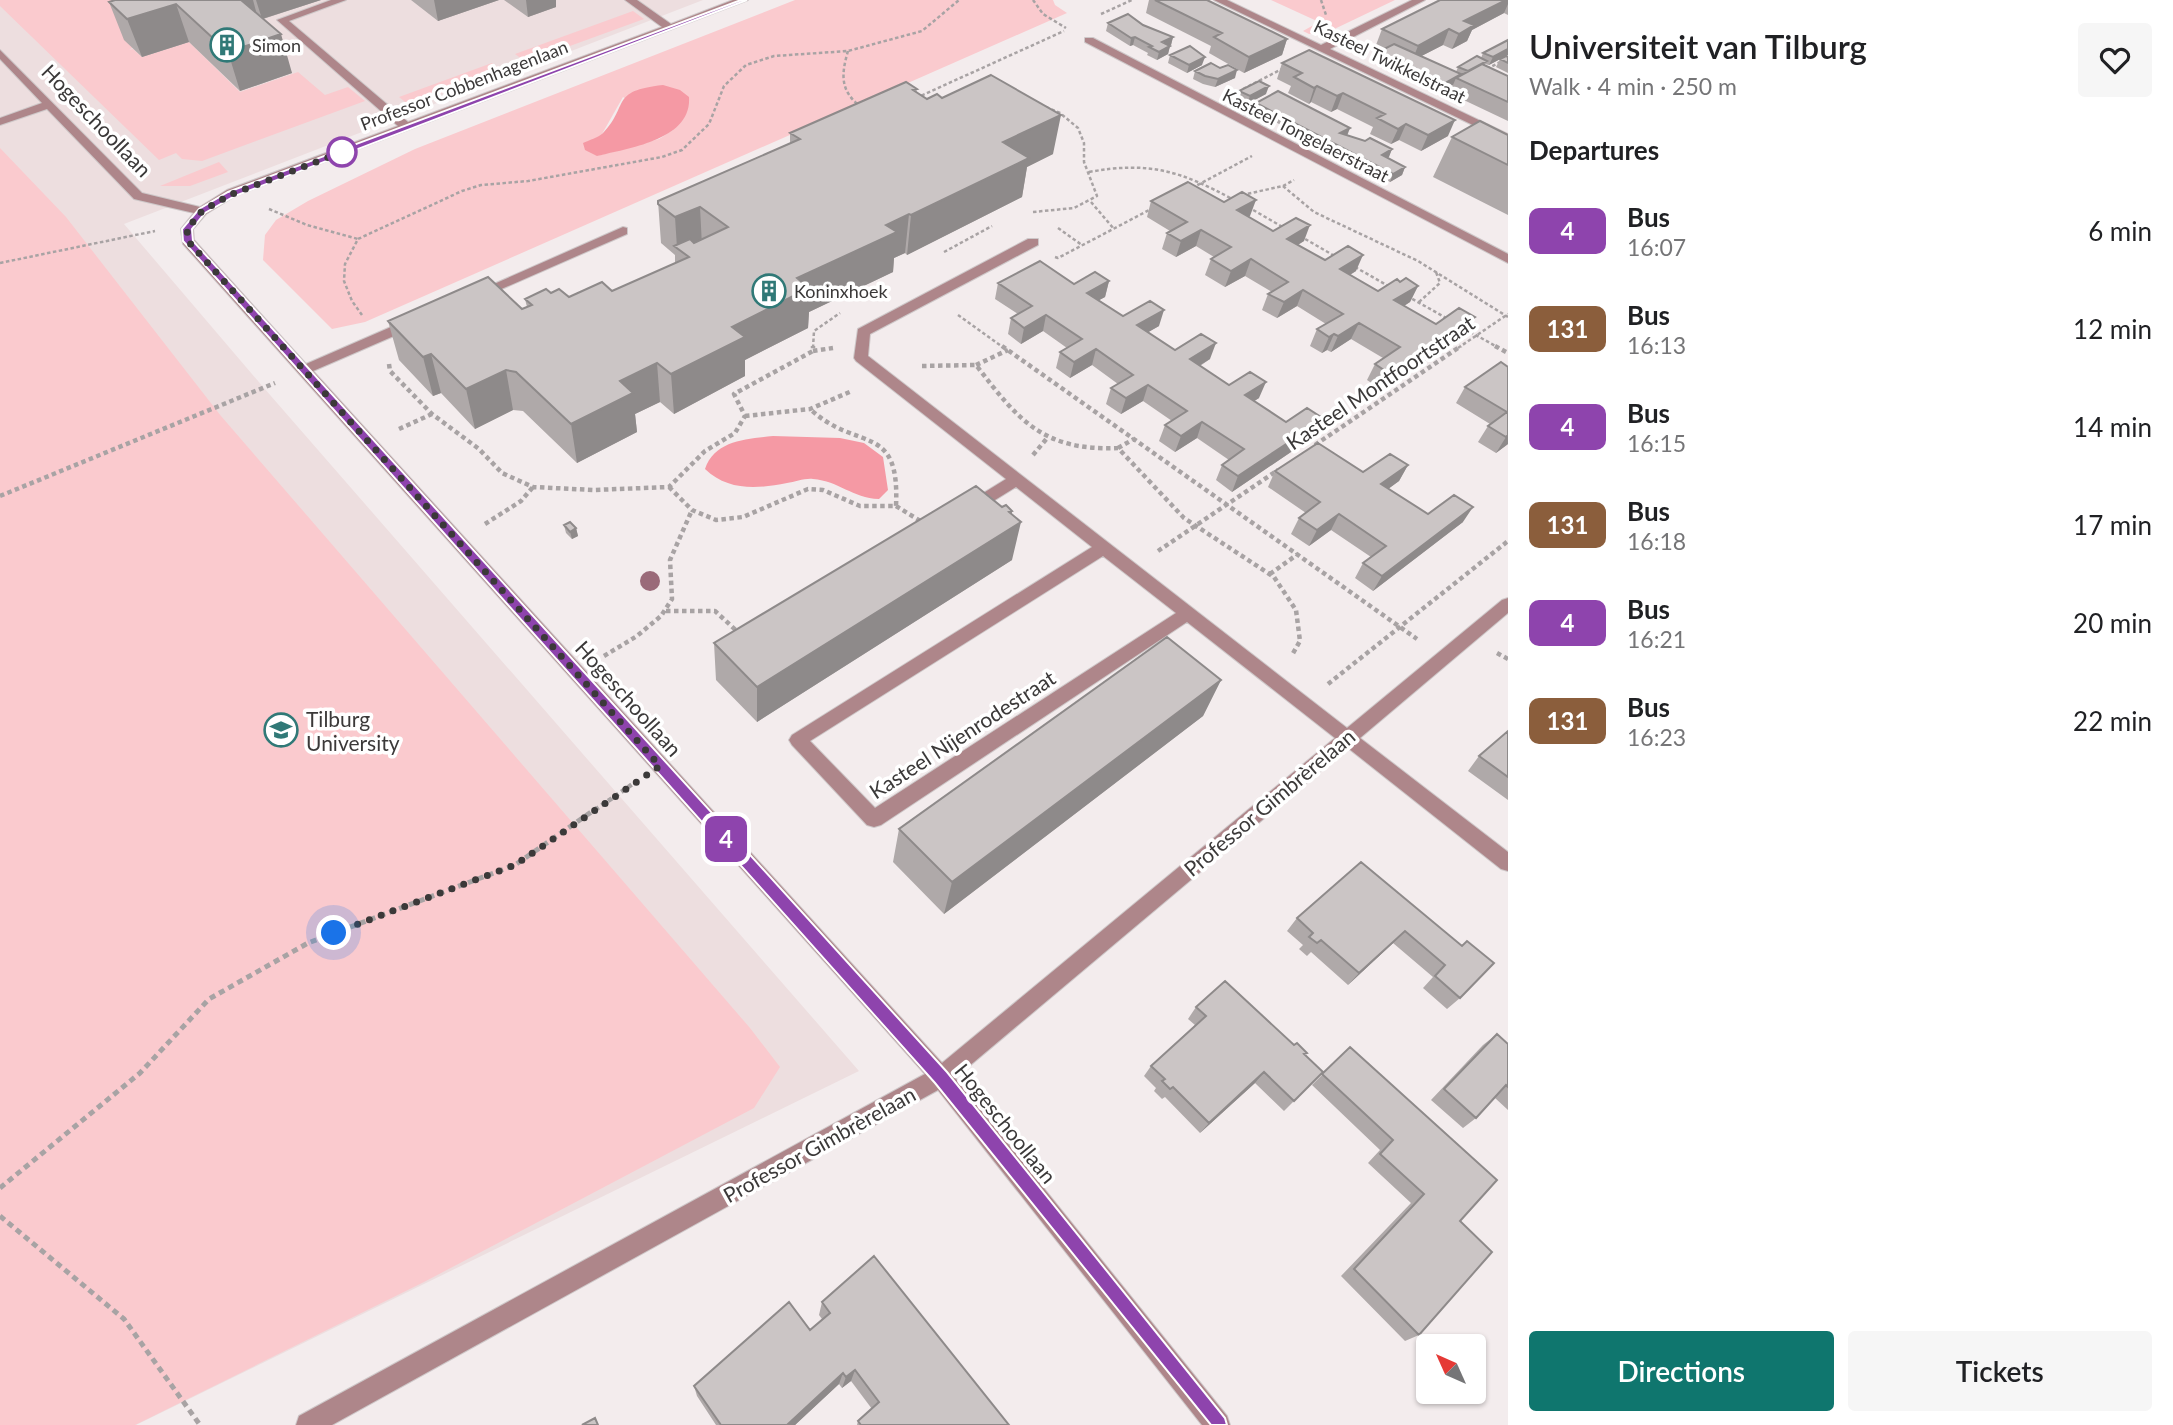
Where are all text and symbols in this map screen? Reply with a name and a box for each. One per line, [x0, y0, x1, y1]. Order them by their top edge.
street label: Kasteel Twikkelstraat [1310, 15, 1470, 108]
button: heart [2078, 23, 2152, 97]
building icon: Simon [208, 26, 246, 64]
text: Universiteit van Tilburg [1529, 26, 1867, 66]
place label: Simon [252, 34, 301, 56]
street label: Professor Cobbenhagenlaan [357, 35, 571, 135]
street label: Hogeschoollaan [37, 59, 157, 181]
text: Walk · 4 min · 250 m [1529, 72, 1737, 100]
street label: Kasteel Tongelaerstraat [1219, 83, 1393, 187]
text: Departures [1529, 134, 1659, 166]
unlabelled marker [327, 137, 357, 167]
text: Bus [1627, 201, 1670, 233]
text: 6 min [2088, 215, 2152, 247]
text: 4 [1561, 216, 1574, 245]
text: 16:07 [1627, 233, 1686, 261]
building icon: Koninxhoek [750, 272, 788, 310]
place label: Koninxhoek [794, 280, 889, 302]
text: Bus [1627, 299, 1670, 331]
street label: Kasteel Montfoortstraat [1281, 309, 1479, 454]
text: 12 min [2073, 313, 2152, 345]
text: 131 [1547, 314, 1588, 343]
text: 16:13 [1627, 331, 1686, 359]
text: Bus [1627, 397, 1670, 429]
text: 14 min [2073, 411, 2152, 443]
text: 4 [1561, 412, 1574, 441]
text: 16:15 [1627, 429, 1686, 457]
text: Bus [1627, 495, 1670, 527]
text: 17 min [2073, 509, 2152, 541]
text: 131 [1547, 510, 1588, 539]
text: 16:18 [1627, 527, 1686, 555]
text: Bus [1627, 593, 1670, 625]
text: 20 min [2073, 607, 2152, 639]
text: 4 [1561, 608, 1574, 637]
text: 16:21 [1627, 625, 1686, 653]
street label: Hogeschoollaan [571, 635, 687, 761]
street label: Kasteel Nijenrodestraat [864, 664, 1060, 803]
text: Bus [1627, 691, 1670, 723]
text: 22 min [2073, 705, 2152, 737]
place label: Tilburg University [306, 706, 400, 755]
text: 131 [1547, 706, 1588, 735]
school or university icon: Tilburg University [262, 711, 300, 749]
street label: Professor Gimbrèrelaan [1178, 723, 1360, 881]
text: 16:23 [1627, 723, 1686, 751]
line badge: 4 [703, 816, 749, 862]
text: 4 [719, 824, 733, 853]
your location [316, 915, 351, 950]
street label: Hogeschoollaan [950, 1058, 1062, 1188]
street label: Professor Gimbrèrelaan [719, 1081, 919, 1207]
button: Directions [1529, 1331, 1834, 1411]
button: Tickets [1848, 1331, 2152, 1411]
north arrow [1416, 1334, 1486, 1404]
map controls [1416, 1334, 1486, 1404]

